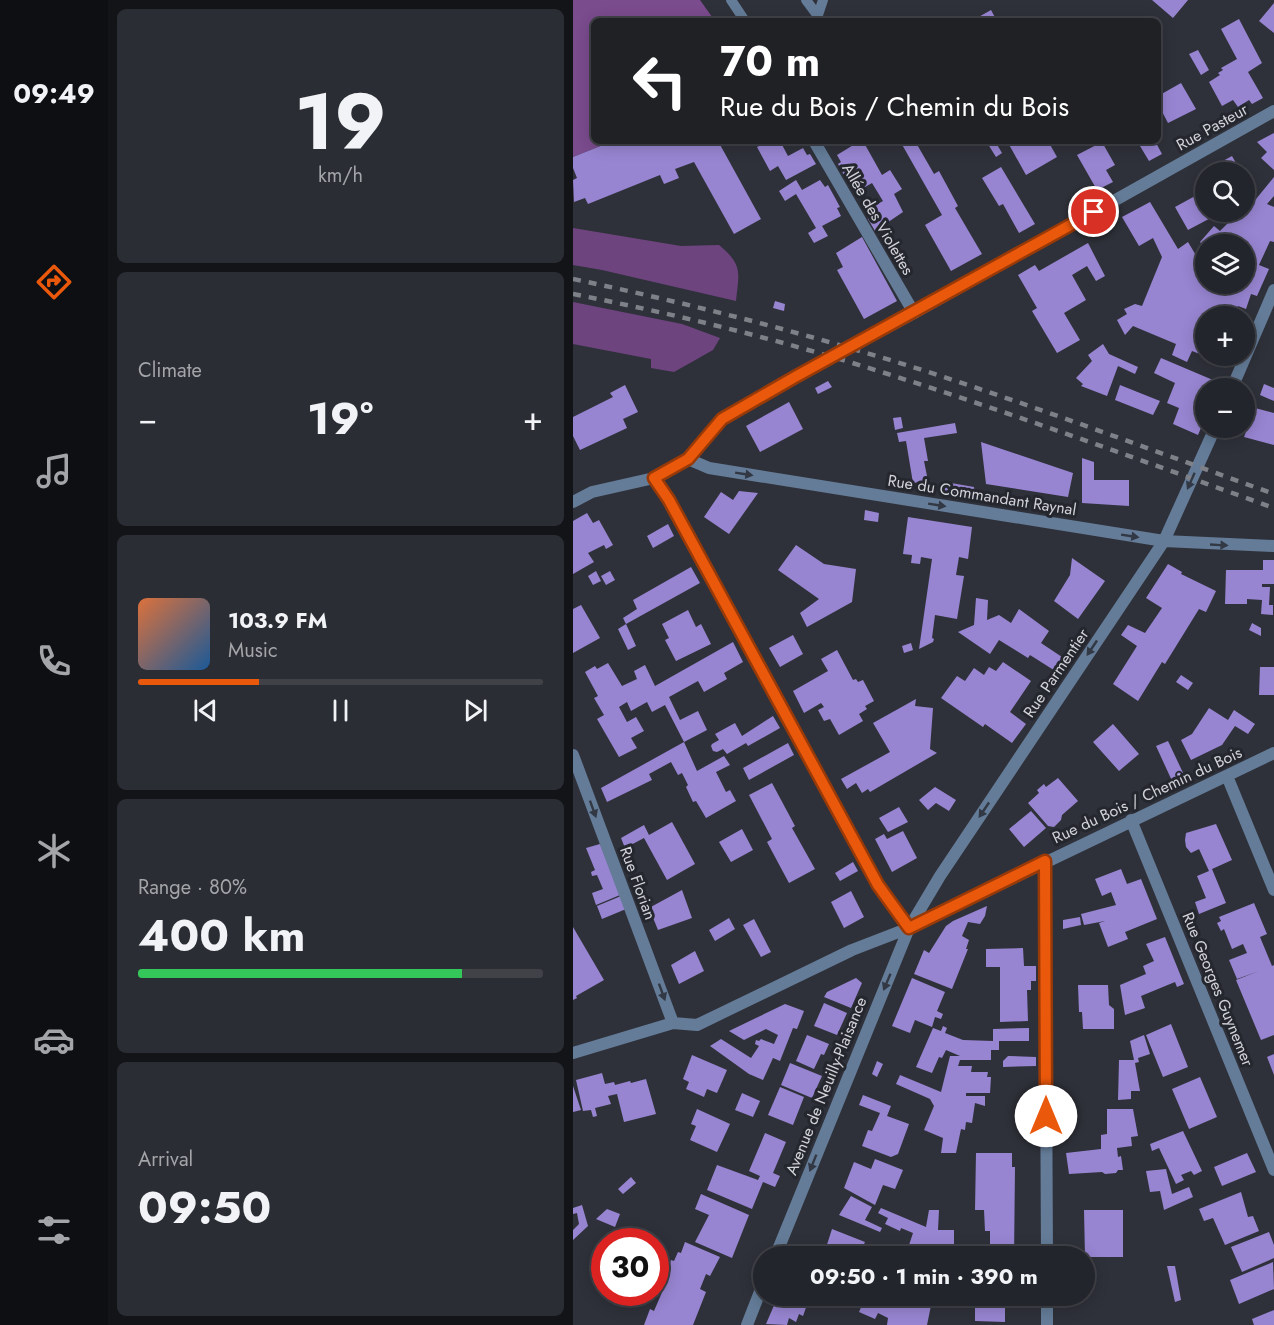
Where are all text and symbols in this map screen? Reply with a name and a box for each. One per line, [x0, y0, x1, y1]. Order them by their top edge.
text: 70 m [720, 31, 820, 92]
icon: left [621, 42, 699, 120]
text: 19 [295, 66, 386, 178]
text: 09:49 [13, 74, 95, 113]
text: Rue du Bois / Chemin du Bois [720, 87, 1069, 126]
street label: Rue Pasteur [1172, 98, 1252, 156]
street label: Allée des Violettes [837, 159, 919, 279]
text: km/h [318, 161, 363, 190]
map controls [1195, 162, 1255, 438]
button: search [1195, 162, 1255, 222]
pin [1068, 186, 1119, 237]
icon: arrive [1077, 195, 1110, 228]
button: layers [1195, 234, 1255, 294]
icon: directions [33, 261, 75, 303]
button: + [1195, 306, 1255, 366]
text: Climate [138, 356, 202, 385]
button: − [1195, 378, 1255, 438]
text: 19° [307, 386, 373, 451]
text: − [138, 395, 157, 442]
text: + [523, 395, 543, 442]
icon: music [33, 450, 75, 492]
street label: Rue du Commandant Raynal [886, 469, 1078, 521]
one-way arrow [735, 470, 754, 479]
one-way arrow [1186, 472, 1195, 490]
one-way arrow [928, 501, 947, 510]
one-way arrow [1120, 531, 1139, 540]
one-way arrow [1209, 540, 1228, 549]
text: 103.9 FM [228, 604, 327, 636]
street label: Rue Parmentier [1018, 624, 1095, 722]
text: Music [228, 636, 278, 665]
icon: phone [33, 640, 75, 682]
one-way arrow [1086, 640, 1098, 656]
icon: previous [189, 694, 222, 727]
icon: pause [324, 694, 357, 727]
icon: next [459, 694, 492, 727]
street label: Rue du Bois / Chemin du Bois [1048, 741, 1246, 849]
one-way arrow [589, 801, 599, 819]
one-way arrow [978, 802, 989, 818]
icon: climate [33, 830, 75, 872]
street label: Rue Florian [614, 843, 662, 923]
text: Range · 80% [138, 873, 247, 902]
text: 400 km [138, 903, 305, 968]
street label: Rue Georges Guynemer [1177, 909, 1260, 1070]
one-way arrow [882, 973, 891, 991]
one-way arrow [657, 983, 667, 1001]
street label: Avenue de Neuilly-Plaisance [780, 993, 872, 1179]
icon: car [33, 1019, 75, 1061]
position arrow [1014, 1084, 1078, 1148]
text: Arrival [138, 1145, 193, 1174]
one-way arrow [808, 1154, 818, 1172]
text: 09:50 [138, 1175, 271, 1240]
icon: filters [33, 1209, 75, 1251]
speed limit sign: 30 [591, 1228, 669, 1306]
text: 09:50 · 1 min · 390 m [810, 1260, 1038, 1292]

